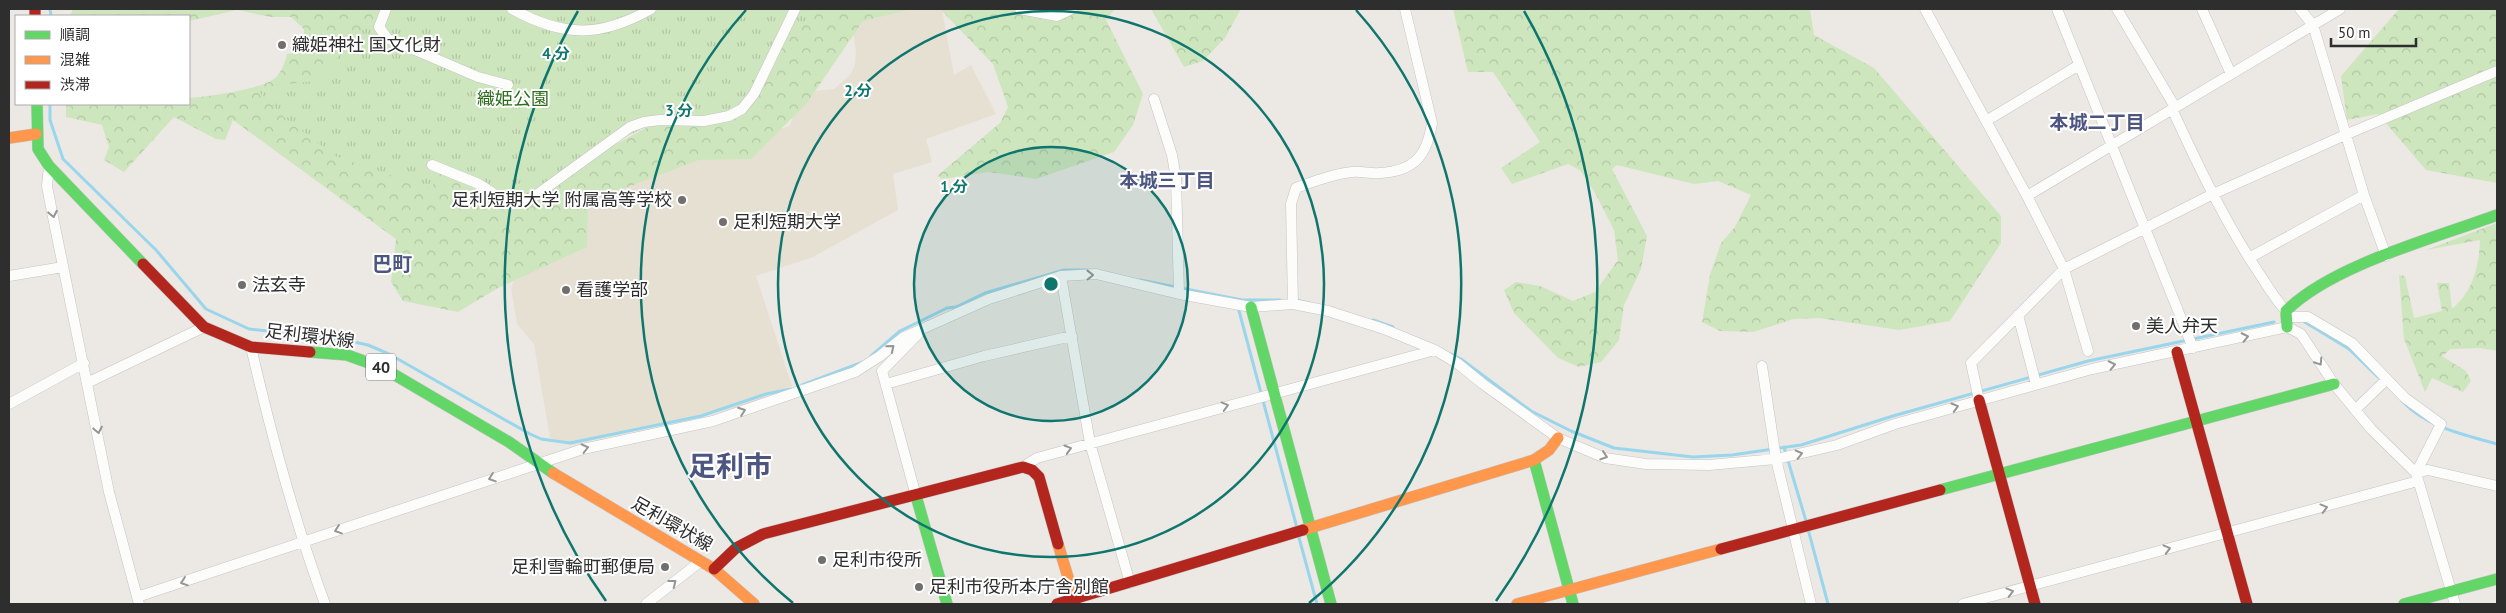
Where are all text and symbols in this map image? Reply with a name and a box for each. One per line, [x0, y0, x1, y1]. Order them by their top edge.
legend [15, 15, 190, 105]
scale bar [2331, 15, 2416, 47]
text: 50 m [2338, 23, 2371, 42]
text: 順調 [60, 25, 90, 44]
place label: 織姫神社 国文化財 [292, 33, 441, 56]
marker: 織姫神社 国文化財 [276, 39, 288, 51]
text: 4 分 [542, 44, 570, 63]
text: 混雑 [60, 50, 90, 69]
text: 渋滞 [60, 75, 90, 94]
text: 2 分 [844, 81, 872, 100]
park label: 織姫公園 [477, 87, 549, 110]
text: 3 分 [665, 101, 693, 120]
district label: 本城二丁目 [2049, 110, 2145, 134]
district label: 本城三丁目 [1119, 168, 1215, 192]
text: 1 分 [940, 177, 968, 196]
place label: 足利短期大学 附属高等学校 [451, 188, 672, 211]
marker: 足利短期大学 附属高等学校 [676, 194, 688, 206]
one-way arrow [47, 209, 57, 218]
place label: 足利短期大学 [733, 210, 841, 233]
marker: 足利短期大学 [717, 216, 729, 228]
district label: 巴町 [372, 251, 412, 277]
one-way arrow [1087, 270, 1095, 280]
place label: 法玄寺 [252, 273, 306, 296]
centre of rings [1042, 275, 1060, 293]
place label: 看護学部 [576, 278, 648, 301]
marker: 法玄寺 [236, 279, 248, 291]
marker: 看護学部 [560, 284, 572, 296]
place label: 美人弁天 [2146, 314, 2218, 337]
street label: 足利環状線 [264, 319, 356, 352]
marker: 美人弁天 [2130, 320, 2142, 332]
one-way arrow [2241, 332, 2250, 343]
one-way arrow [885, 344, 894, 353]
road number: 40 [366, 354, 396, 381]
one-way arrow [2313, 356, 2322, 366]
one-way arrow [2107, 360, 2116, 371]
one-way arrow [1220, 401, 1229, 412]
one-way arrow [1950, 402, 1958, 412]
one-way arrow [738, 406, 746, 416]
one-way arrow [92, 425, 102, 434]
one-way arrow [580, 444, 588, 454]
one-way arrow [1064, 444, 1073, 455]
district label: 足利市 [688, 447, 772, 484]
one-way arrow [1795, 449, 1804, 460]
one-way arrow [1599, 451, 1607, 461]
one-way arrow [488, 472, 496, 482]
street label: 足利環状線 [628, 491, 717, 556]
one-way arrow [2319, 503, 2327, 513]
one-way arrow [334, 524, 342, 534]
one-way arrow [2162, 545, 2170, 555]
place label: 足利市役所 [832, 548, 922, 571]
marker: 足利市役所 [816, 554, 828, 566]
place label: 足利雪輪町郵便局 [511, 555, 655, 578]
marker: 足利雪輪町郵便局 [659, 561, 671, 573]
place label: 足利市役所本庁舎別館 [929, 575, 1109, 598]
one-way arrow [180, 576, 188, 586]
one-way arrow [667, 580, 676, 588]
marker: 足利市役所本庁舎別館 [913, 581, 925, 593]
one-way arrow [2006, 587, 2014, 598]

